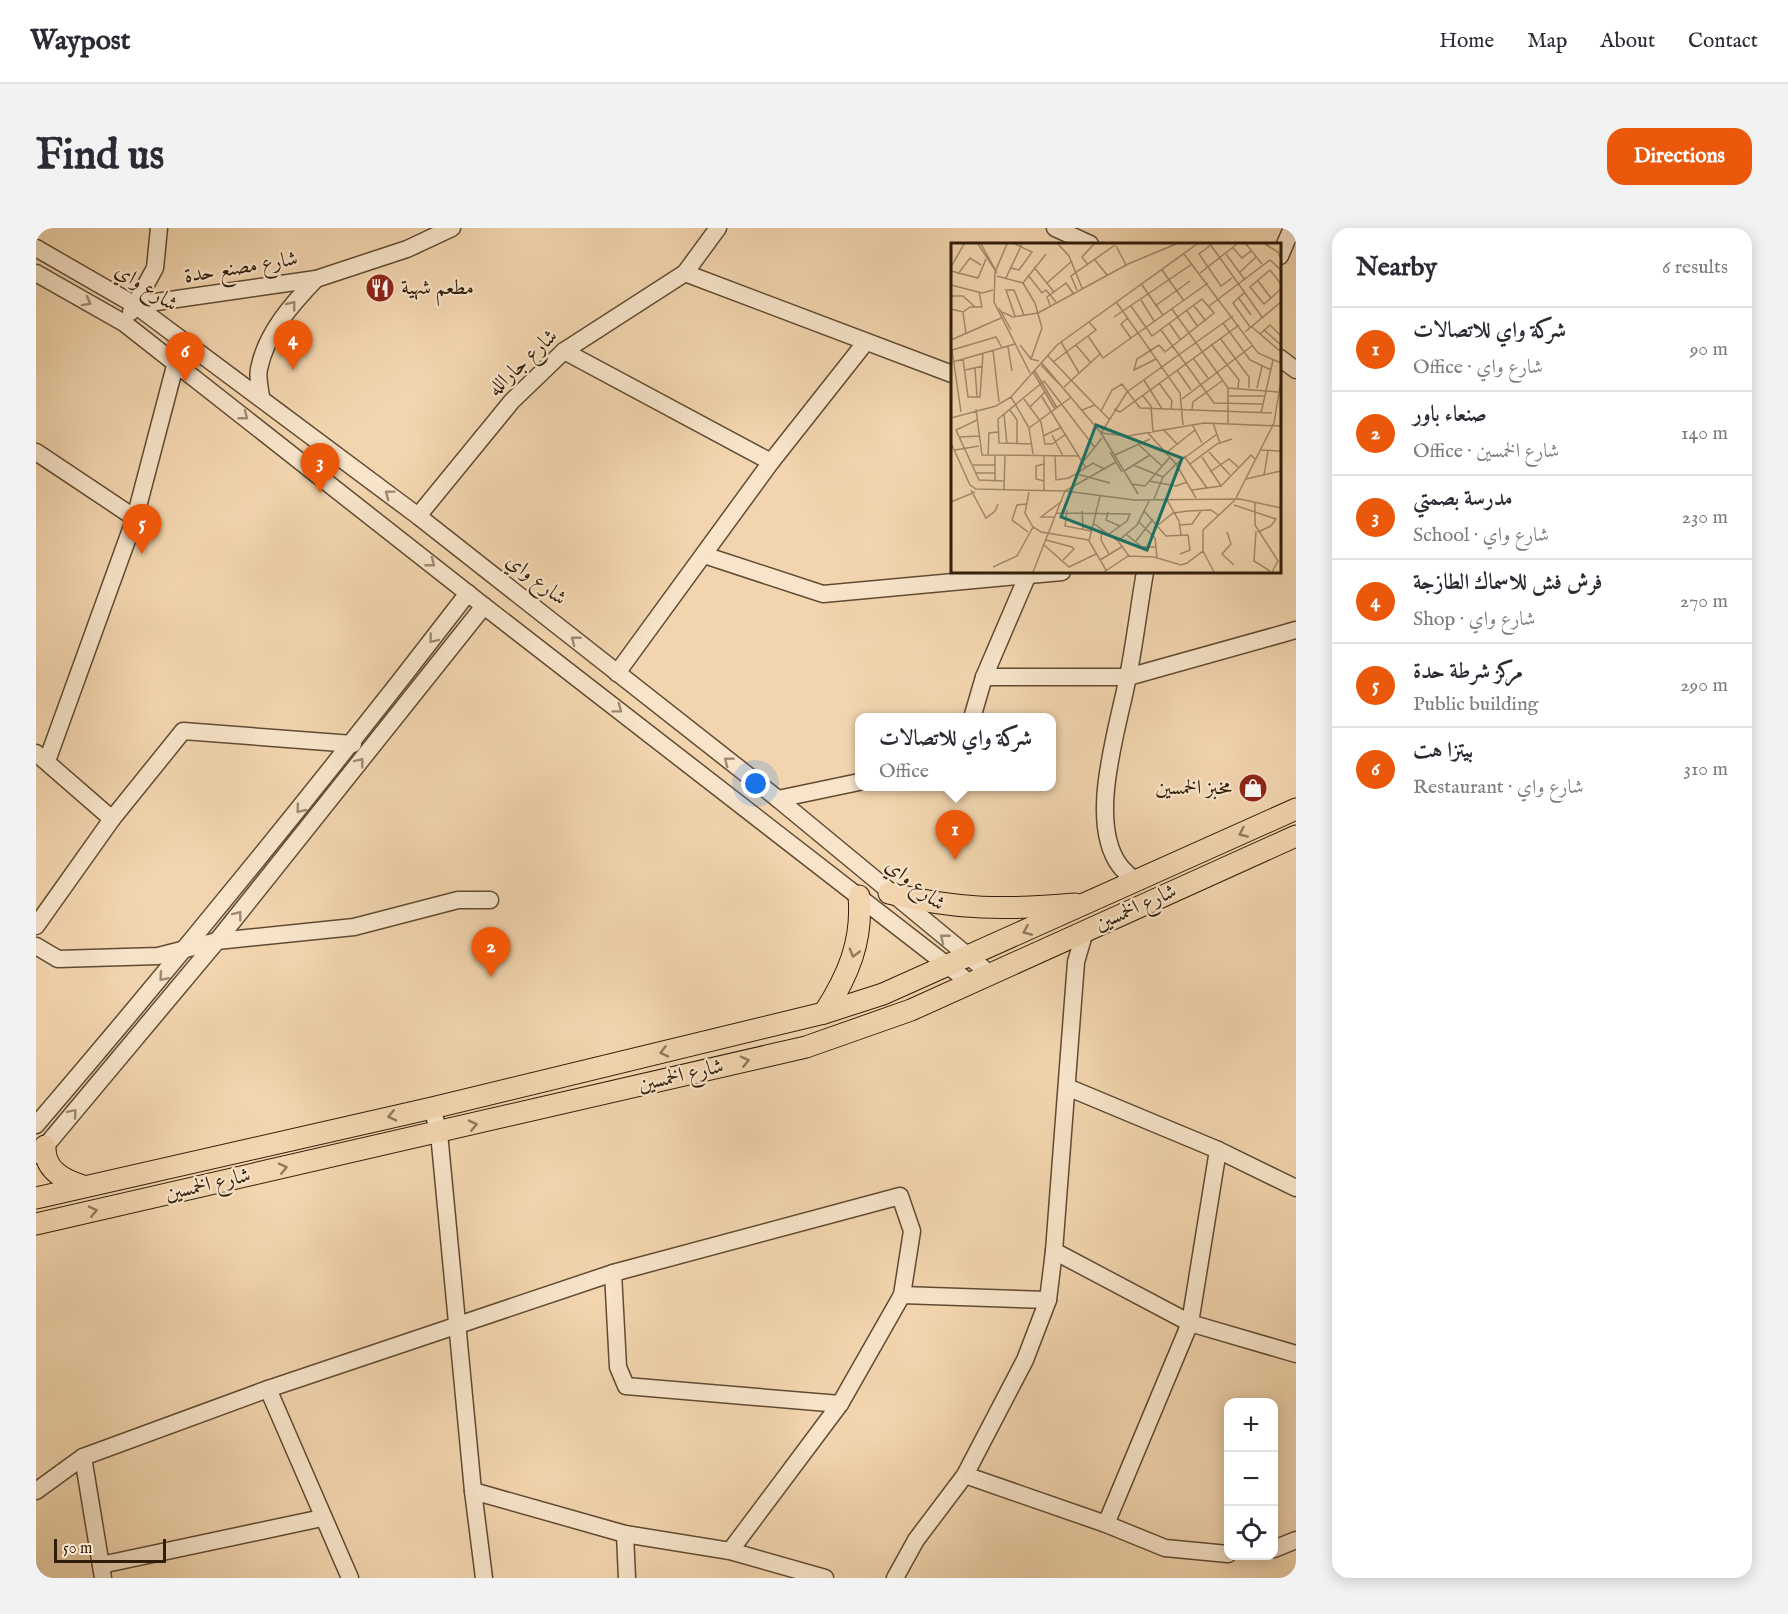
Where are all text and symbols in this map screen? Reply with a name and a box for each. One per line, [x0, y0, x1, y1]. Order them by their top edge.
text: Waypost [30, 24, 130, 59]
text: Home [1439, 28, 1494, 55]
text: Map [1527, 28, 1567, 55]
text: About [1600, 28, 1655, 55]
text: Contact [1688, 28, 1758, 55]
button: Directions [1607, 128, 1752, 185]
text: Find us [36, 130, 164, 183]
inset map [951, 243, 1281, 573]
street label: شارع مصنع حدة [182, 246, 300, 294]
text: Nearby [1356, 251, 1437, 284]
text: 6 results [1662, 255, 1728, 280]
street label: شارع واي [108, 258, 183, 321]
restaurant icon: مطعم شهية [364, 272, 396, 304]
place label: مطعم شهية [401, 275, 474, 307]
one-way arrow [81, 295, 91, 306]
one-way arrow [284, 301, 295, 312]
text: شركة واي للاتصالات [1413, 317, 1566, 345]
pin: 4 [274, 320, 312, 370]
street label: شارع جارالله [482, 323, 566, 405]
pin: 6 [166, 332, 204, 382]
text: 1 [1372, 337, 1379, 362]
text: 90 m [1690, 337, 1728, 362]
text: Office · شارع واي [1413, 355, 1543, 380]
text: صنعاء باور [1413, 401, 1487, 429]
one-way arrow [238, 409, 249, 420]
text: 2 [1371, 421, 1380, 446]
text: 140 m [1681, 421, 1728, 446]
text: Office · شارع الخمسين [1413, 439, 1559, 464]
pin: 3 [300, 444, 340, 493]
text: مدرسة بصمتي [1413, 485, 1513, 513]
one-way arrow [384, 490, 395, 501]
pin: 5 [122, 504, 162, 554]
text: 3 [1372, 505, 1379, 530]
text: 230 m [1682, 505, 1728, 530]
text: School · شارع واي [1413, 523, 1549, 548]
street label: شارع واي [498, 548, 572, 615]
one-way arrow [424, 556, 435, 567]
text: فرش فش للاسماك الطازجة [1413, 569, 1603, 597]
text: 4 [1371, 589, 1380, 614]
text: 270 m [1680, 589, 1728, 614]
text: Shop · شارع واي [1413, 607, 1535, 632]
one-way arrow [429, 633, 440, 644]
one-way arrow [571, 636, 582, 647]
text: مركز شرطة حدة [1413, 658, 1523, 686]
text: 5 [1372, 673, 1379, 698]
text: 290 m [1680, 673, 1728, 698]
text: Public building [1413, 692, 1538, 717]
one-way arrow [611, 701, 622, 712]
popup [855, 713, 1056, 791]
text: شركة واي للاتصالات [879, 725, 1032, 753]
text: بيتزا هت [1413, 737, 1473, 765]
text: 6 [1371, 757, 1380, 782]
text: 310 m [1684, 757, 1728, 782]
one-way arrow [352, 758, 363, 769]
one-way arrow [723, 758, 734, 769]
text: Office [879, 759, 929, 784]
your location [741, 769, 770, 798]
shop icon: مخبز الخمسين [1237, 772, 1269, 804]
place label: مخبز الخمسين [1155, 775, 1232, 802]
text: Restaurant · شارع واي [1413, 775, 1584, 800]
one-way arrow [296, 803, 307, 814]
pin: 1 [936, 810, 974, 860]
one-way arrow [1238, 826, 1249, 838]
street label: شارع واي [877, 852, 951, 920]
street label: شارع الخمسين [1091, 878, 1182, 941]
one-way arrow [231, 911, 242, 922]
one-way arrow [1022, 924, 1033, 936]
pin: 2 [472, 928, 510, 977]
one-way arrow [940, 934, 951, 945]
one-way arrow [849, 947, 861, 958]
one-way arrow [159, 970, 170, 981]
one-way arrow [659, 1044, 669, 1057]
street label: شارع الخمسين [636, 1053, 727, 1102]
one-way arrow [740, 1055, 750, 1068]
one-way arrow [66, 1109, 77, 1120]
one-way arrow [387, 1109, 397, 1122]
one-way arrow [468, 1119, 478, 1132]
street label: شارع الخمسين [163, 1162, 254, 1211]
one-way arrow [278, 1162, 288, 1175]
one-way arrow [88, 1206, 98, 1219]
map controls [1224, 1398, 1278, 1560]
button: + [1224, 1398, 1278, 1452]
button: − [1224, 1452, 1278, 1506]
button: locate [1224, 1506, 1278, 1560]
scale bar [54, 1536, 166, 1564]
text: 50 m [63, 1539, 92, 1559]

